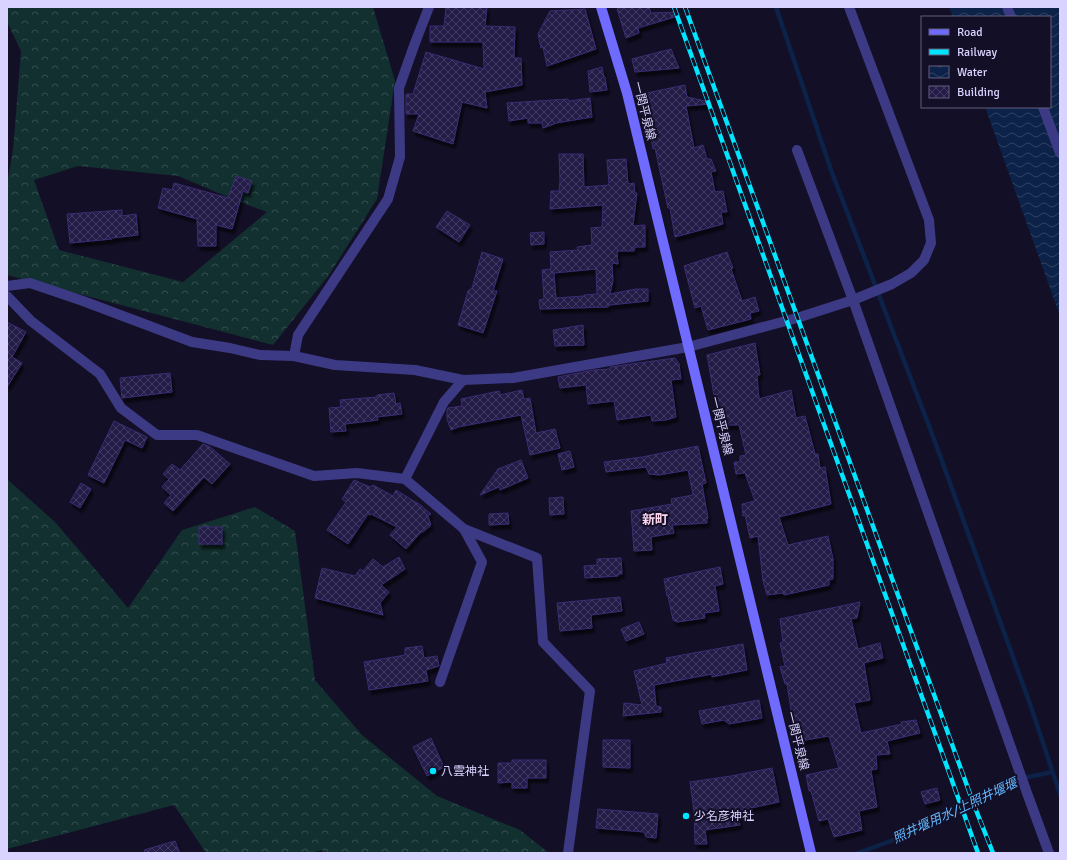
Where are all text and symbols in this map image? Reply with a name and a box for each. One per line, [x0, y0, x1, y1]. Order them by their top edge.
legend [921, 16, 1051, 108]
text: Road [957, 25, 983, 40]
text: Railway [957, 45, 997, 60]
text: Water [957, 65, 988, 80]
street label: 一関平泉線 [629, 80, 659, 142]
text: Building [957, 85, 1000, 100]
street label: 一関平泉線 [706, 395, 736, 457]
district label: 新町 [642, 512, 668, 528]
street label: 一関平泉線 [782, 710, 812, 772]
place label: 八雲神社 [441, 764, 489, 779]
marker: 八雲神社 [428, 766, 438, 776]
water label: 照井堰用水/上照井堰堰 [890, 774, 1022, 847]
place label: 少名彦神社 [694, 809, 754, 824]
marker: 少名彦神社 [681, 811, 691, 821]

